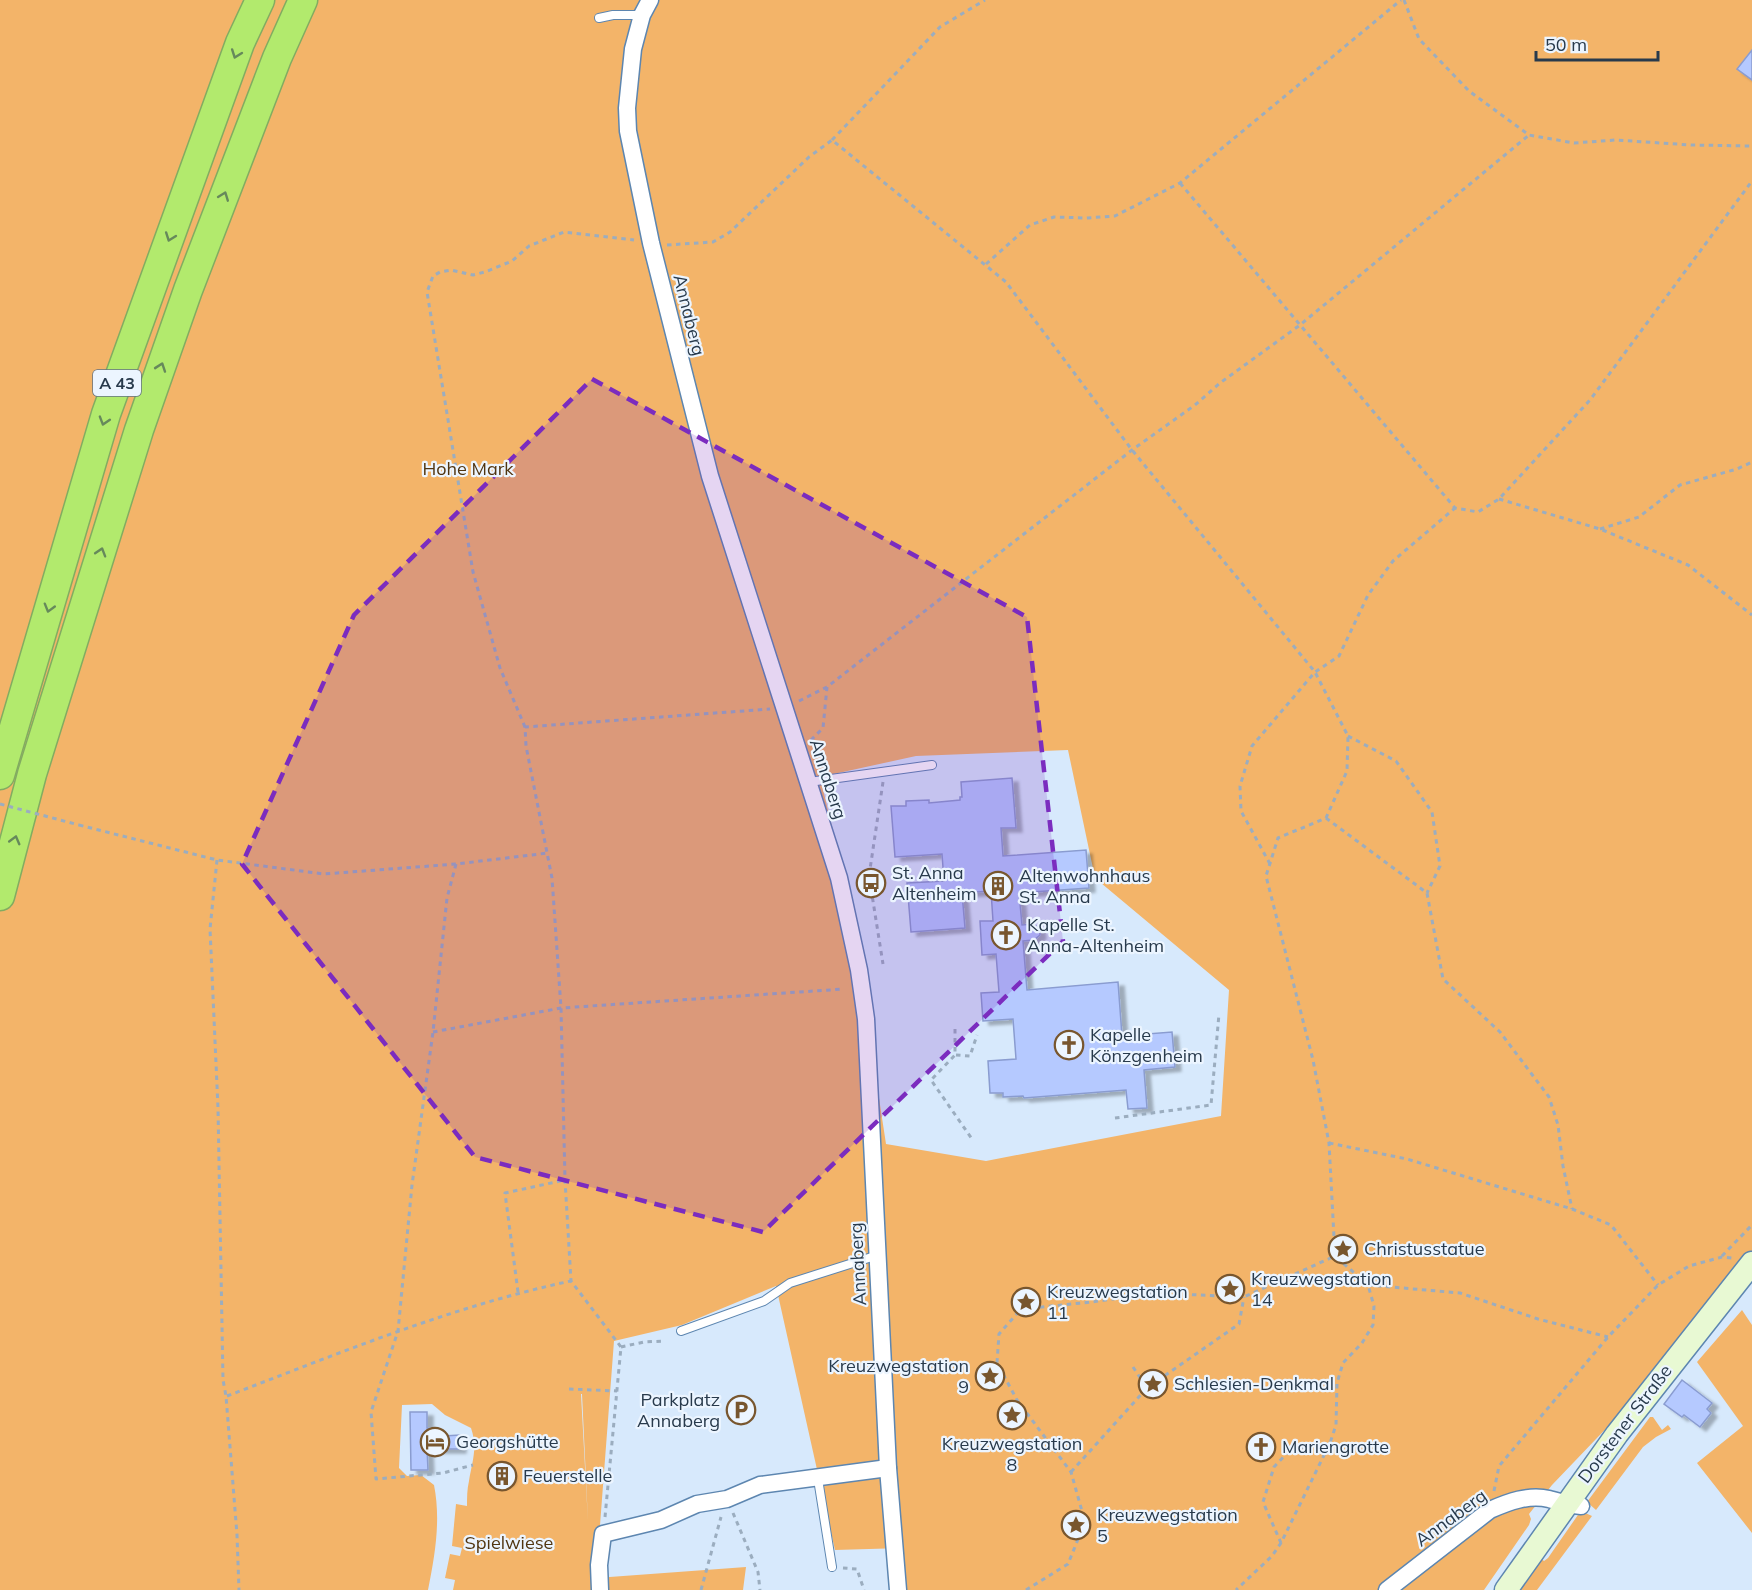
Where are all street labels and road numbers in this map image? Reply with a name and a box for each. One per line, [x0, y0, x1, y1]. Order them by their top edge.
street label: Annaberg [668, 272, 711, 358]
road number: A 43 [93, 370, 141, 396]
street label: Annaberg [805, 736, 852, 822]
street label: Annaberg [844, 1222, 871, 1306]
street label: Dorstener Straße [1573, 1360, 1677, 1488]
street label: Annaberg [1410, 1484, 1491, 1551]

